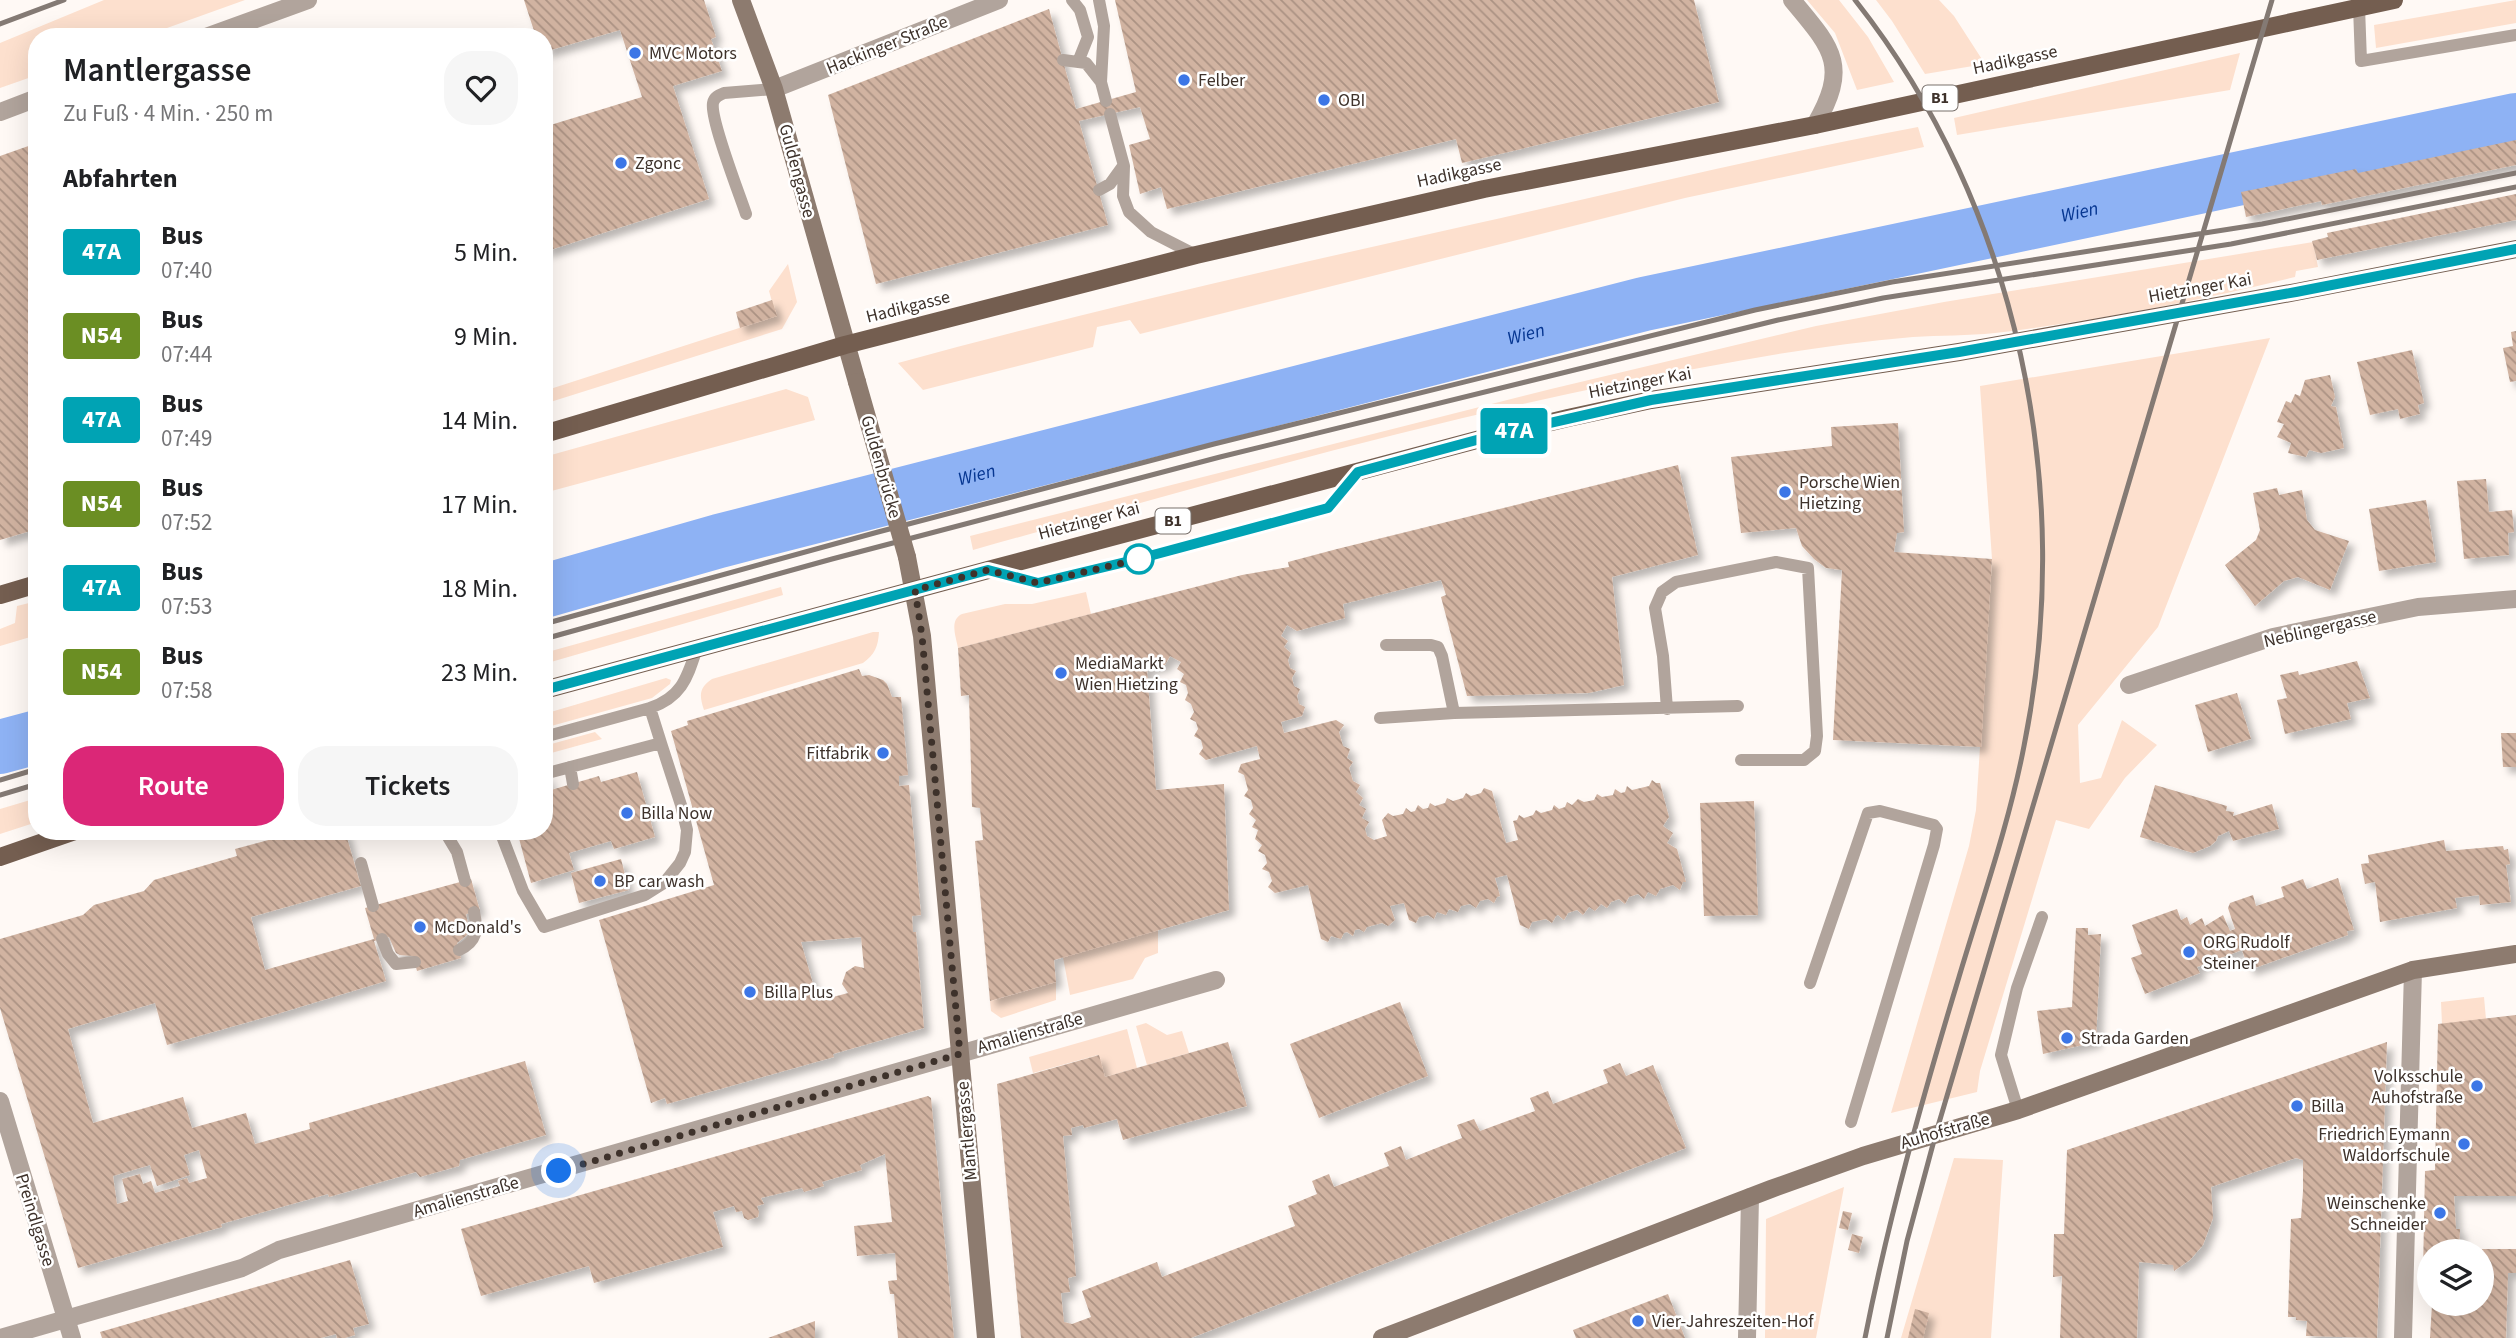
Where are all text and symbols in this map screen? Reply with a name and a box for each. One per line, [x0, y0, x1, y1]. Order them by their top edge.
street label: Hackinger Straße [822, 9, 952, 81]
street label: Hadikgasse [1970, 39, 2060, 81]
place label: MVC Motors [649, 41, 737, 66]
marker: MVC Motors [627, 45, 643, 61]
text: Mantlergasse [63, 47, 251, 94]
button: heart [444, 51, 518, 125]
place label: Felber [1198, 68, 1246, 93]
marker: Felber [1176, 72, 1192, 88]
road number: B1 [1923, 86, 1958, 110]
place label: OBI [1338, 88, 1365, 113]
marker: OBI [1316, 92, 1332, 108]
text: Zu Fuß · 4 Min. · 250 m [63, 97, 273, 130]
street label: Guldengasse [772, 121, 822, 221]
place label: Zgonc [635, 151, 681, 176]
street label: Hadikgasse [1414, 152, 1504, 194]
marker: Zgonc [613, 155, 629, 171]
text: Abfahrten [63, 160, 178, 197]
water label: Wien [2058, 195, 2101, 229]
text: Bus [161, 217, 203, 254]
text: 47A [82, 234, 121, 269]
text: 5 Min. [454, 234, 518, 271]
text: 07:40 [161, 254, 212, 287]
street label: Hietzinger Kai [2146, 267, 2254, 309]
street label: Hadikgasse [863, 284, 953, 330]
text: Bus [161, 301, 203, 338]
water label: Wien [1504, 316, 1548, 352]
text: N54 [81, 318, 122, 353]
text: 9 Min. [454, 318, 518, 355]
text: 07:44 [161, 338, 212, 371]
street label: Hietzinger Kai [1586, 361, 1694, 405]
text: Bus [161, 385, 203, 422]
text: 47A [82, 402, 121, 437]
text: 14 Min. [441, 402, 518, 439]
line badge: 47A [1474, 408, 1554, 454]
street label: Guldenbrücke [854, 413, 908, 521]
text: 47A [1494, 413, 1534, 448]
text: 07:49 [161, 422, 212, 455]
water label: Wien [955, 457, 998, 493]
text: Bus [161, 469, 203, 506]
place label: Porsche Wien Hietzing [1799, 470, 1900, 516]
marker: Porsche Wien Hietzing [1777, 484, 1793, 500]
text: N54 [81, 486, 122, 521]
text: 17 Min. [441, 486, 518, 523]
street label: Hietzinger Kai [1035, 495, 1143, 547]
text: 07:52 [161, 506, 212, 539]
road number: B1 [1156, 508, 1190, 534]
unlabelled marker [1124, 544, 1154, 574]
text: Bus [161, 553, 203, 590]
text: 47A [82, 570, 121, 605]
text: 18 Min. [441, 570, 518, 607]
text: 07:53 [161, 590, 212, 623]
street label: Neblingergasse [2261, 604, 2379, 654]
text: Bus [161, 637, 203, 674]
place label: MediaMarkt Wien Hietzing [1075, 651, 1178, 697]
text: N54 [81, 654, 122, 689]
text: 23 Min. [441, 654, 518, 691]
marker: MediaMarkt Wien Hietzing [1053, 665, 1069, 681]
text: 07:58 [161, 674, 212, 707]
place label: Fitfabrik [806, 741, 869, 766]
marker: Fitfabrik [875, 745, 891, 761]
button: Route [63, 746, 284, 826]
button: Tickets [298, 746, 518, 826]
place label: Billa Now [641, 801, 712, 826]
marker: Billa Now [619, 805, 635, 821]
place label: BP car wash [614, 869, 705, 894]
marker: BP car wash [592, 873, 608, 889]
place label: McDonald's [434, 915, 521, 940]
marker: McDonald's [412, 919, 428, 935]
place label: ORG Rudolf Steiner [2203, 930, 2290, 976]
marker: ORG Rudolf Steiner [2181, 944, 2197, 960]
place label: Billa Plus [764, 980, 833, 1005]
marker: Billa Plus [742, 984, 758, 1000]
street label: Amalienstraße [974, 1006, 1086, 1060]
place label: Strada Garden [2081, 1026, 2189, 1051]
marker: Strada Garden [2059, 1030, 2075, 1046]
place label: Volksschule Auhofstraße [2371, 1064, 2463, 1110]
marker: Volksschule Auhofstraße [2469, 1078, 2485, 1094]
street label: Mantlergasse [950, 1080, 984, 1182]
place label: Billa [2311, 1094, 2344, 1119]
marker: Billa [2289, 1098, 2305, 1114]
street label: Auhofstraße [1898, 1106, 1993, 1156]
place label: Friedrich Eymann Waldorfschule [2318, 1122, 2450, 1168]
marker: Friedrich Eymann Waldorfschule [2456, 1136, 2472, 1152]
your location [541, 1153, 576, 1188]
street label: Preindlgasse [9, 1170, 61, 1270]
street label: Amalienstraße [410, 1170, 522, 1224]
place label: Weinschenke Schneider [2327, 1191, 2427, 1237]
marker: Weinschenke Schneider [2432, 1205, 2448, 1221]
map controls [2417, 1239, 2494, 1316]
button: layers [2417, 1239, 2494, 1316]
place label: Vier-Jahreszeiten-Hof [1652, 1309, 1814, 1334]
marker: Vier-Jahreszeiten-Hof [1630, 1313, 1646, 1329]

